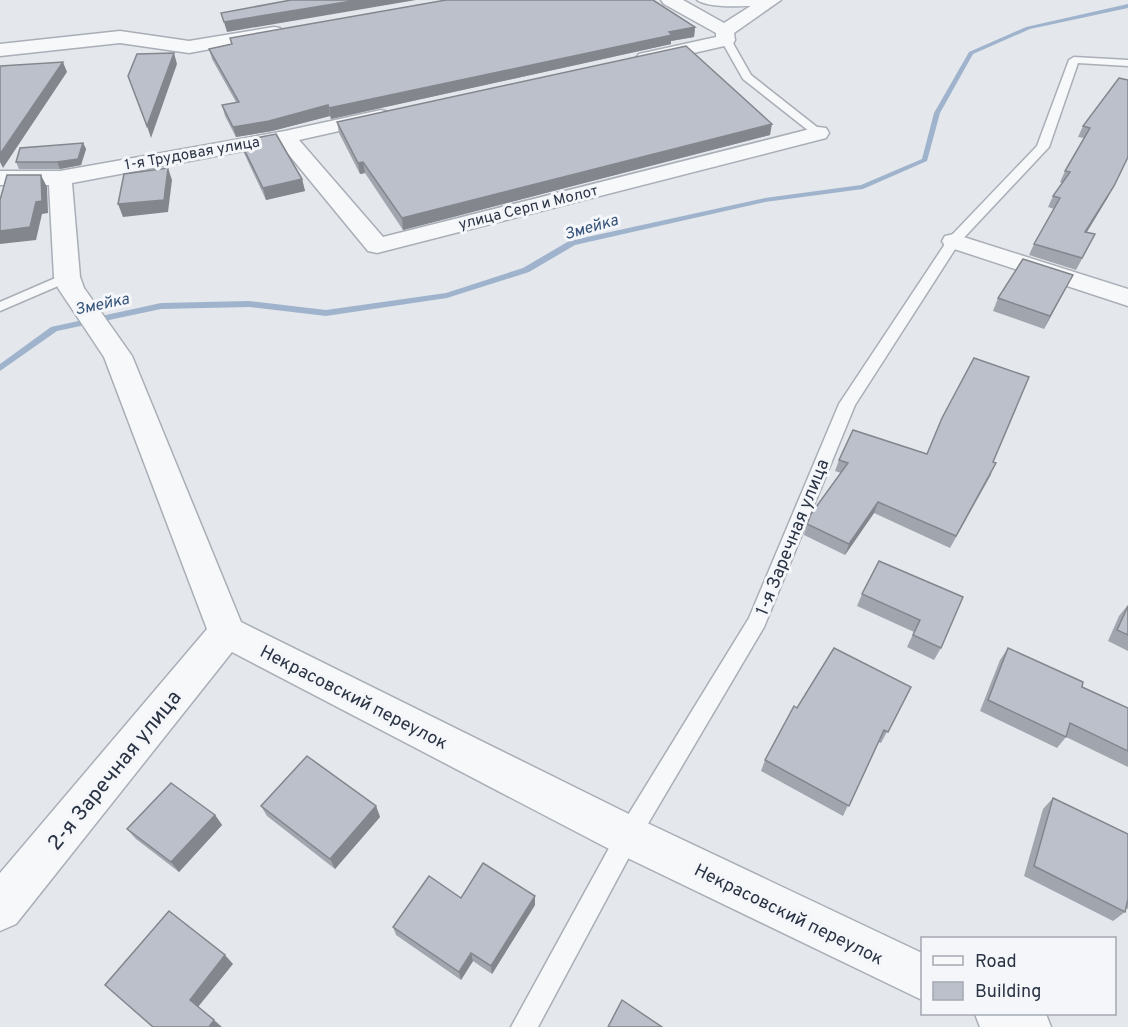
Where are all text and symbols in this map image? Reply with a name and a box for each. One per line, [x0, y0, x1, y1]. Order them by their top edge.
street label: 1-я Трудовая улица [123, 133, 261, 176]
street label: улица Серп и Молот [457, 182, 600, 235]
water label: Змейка [563, 211, 621, 245]
water label: Змейка [74, 289, 132, 320]
street label: 1-я Заречная улица [752, 456, 835, 619]
street label: Некрасовский переулок [255, 641, 451, 756]
street label: 2-я Заречная улица [42, 685, 188, 857]
street label: Некрасовский переулок [690, 859, 887, 971]
legend [921, 937, 1116, 1015]
text: Road [975, 951, 1017, 974]
text: Building [975, 981, 1041, 1004]

